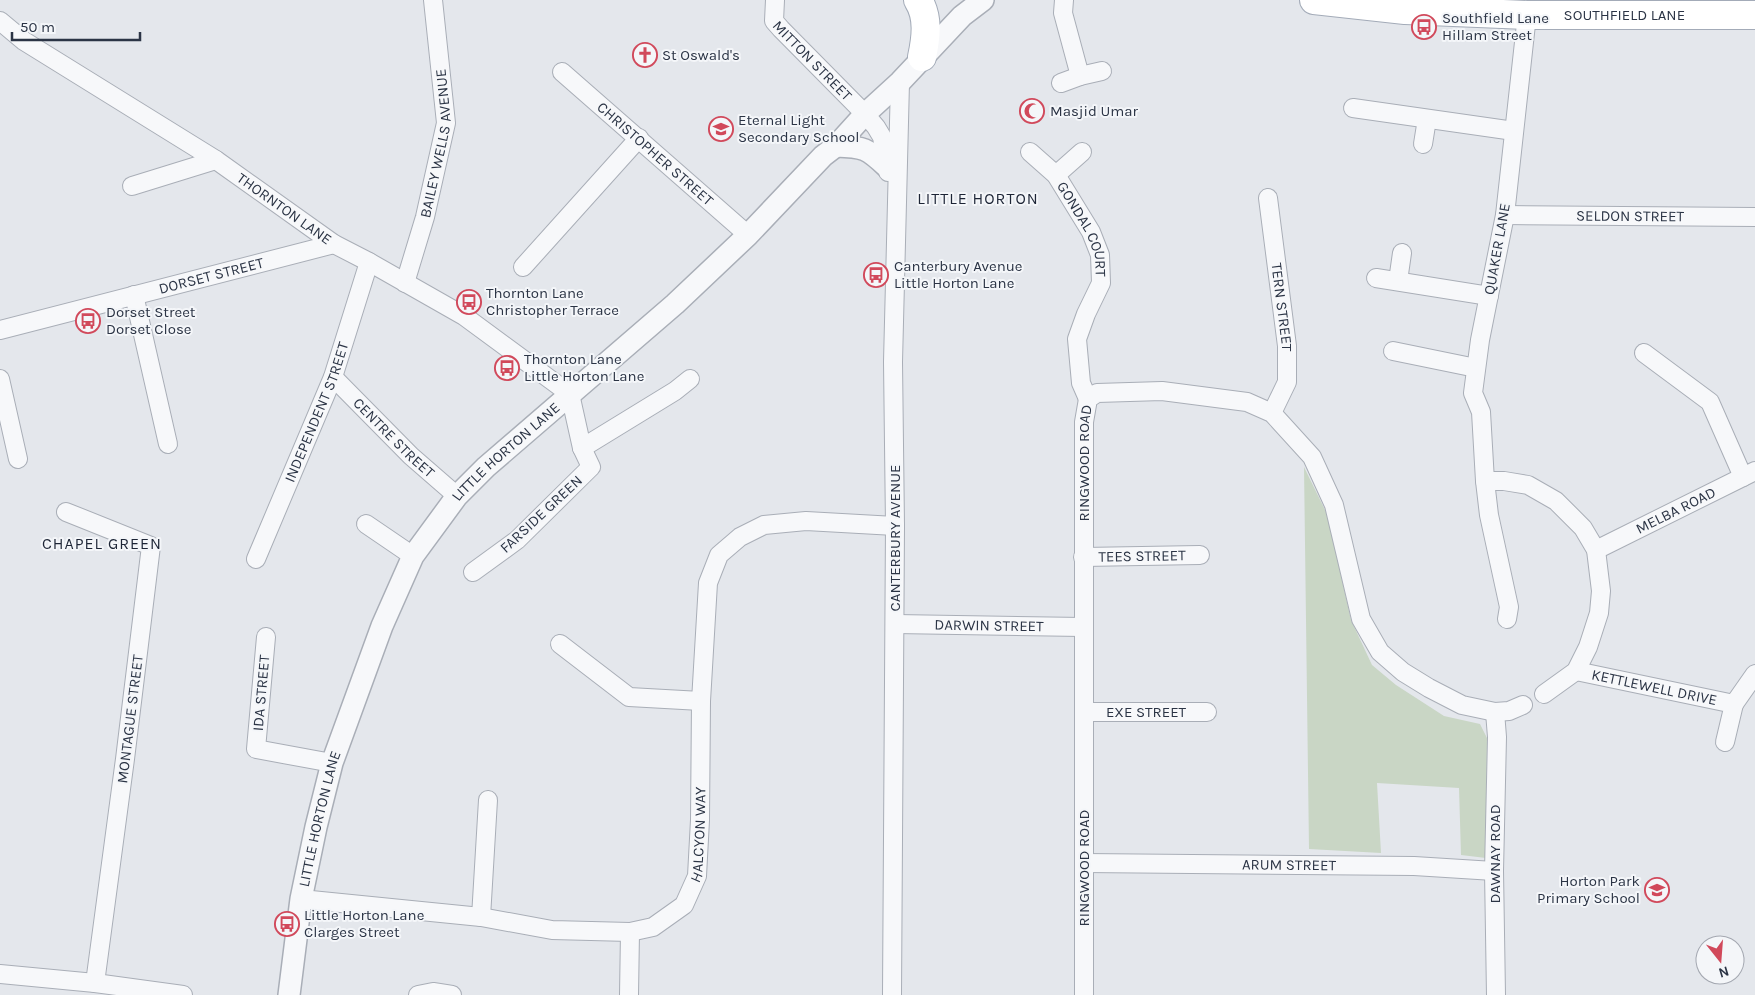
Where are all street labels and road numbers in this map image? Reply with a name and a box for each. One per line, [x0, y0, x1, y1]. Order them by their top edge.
street label: SOUTHFIELD LANE [1564, 6, 1685, 24]
street label: MITTON STREET [769, 17, 856, 105]
street label: BAILEY WELLS AVENUE [416, 68, 455, 220]
street label: CHRISTOPHER STREET [593, 98, 717, 210]
street label: THORNTON LANE [233, 169, 335, 248]
street label: GONDAL COURT [1053, 178, 1110, 278]
street label: QUAKER LANE [1480, 202, 1514, 296]
street label: SELDON STREET [1576, 207, 1685, 225]
street label: DORSET STREET [157, 253, 266, 298]
street label: TERN STREET [1267, 262, 1296, 352]
street label: INDEPENDENT STREET [281, 339, 353, 485]
street label: CENTRE STREET [350, 394, 439, 482]
street label: LITTLE HORTON LANE [447, 398, 564, 504]
street label: RINGWOOD ROAD [1075, 403, 1096, 522]
street label: CANTERBURY AVENUE [886, 465, 904, 611]
street label: FARSIDE GREEN [496, 471, 586, 557]
street label: MELBA ROAD [1633, 483, 1719, 538]
street label: TEES STREET [1098, 546, 1186, 566]
street label: DARWIN STREET [934, 616, 1044, 635]
street label: MONTAGUE STREET [113, 653, 147, 784]
street label: IDA STREET [249, 654, 273, 732]
street label: KETTLEWELL DRIVE [1590, 665, 1719, 709]
street label: EXE STREET [1106, 703, 1187, 721]
street label: LITTLE HORTON LANE [295, 748, 345, 889]
street label: HALCYON WAY [686, 786, 709, 885]
street label: DAWNAY ROAD [1486, 804, 1504, 904]
street label: RINGWOOD ROAD [1075, 810, 1093, 926]
street label: ARUM STREET [1242, 855, 1337, 874]

